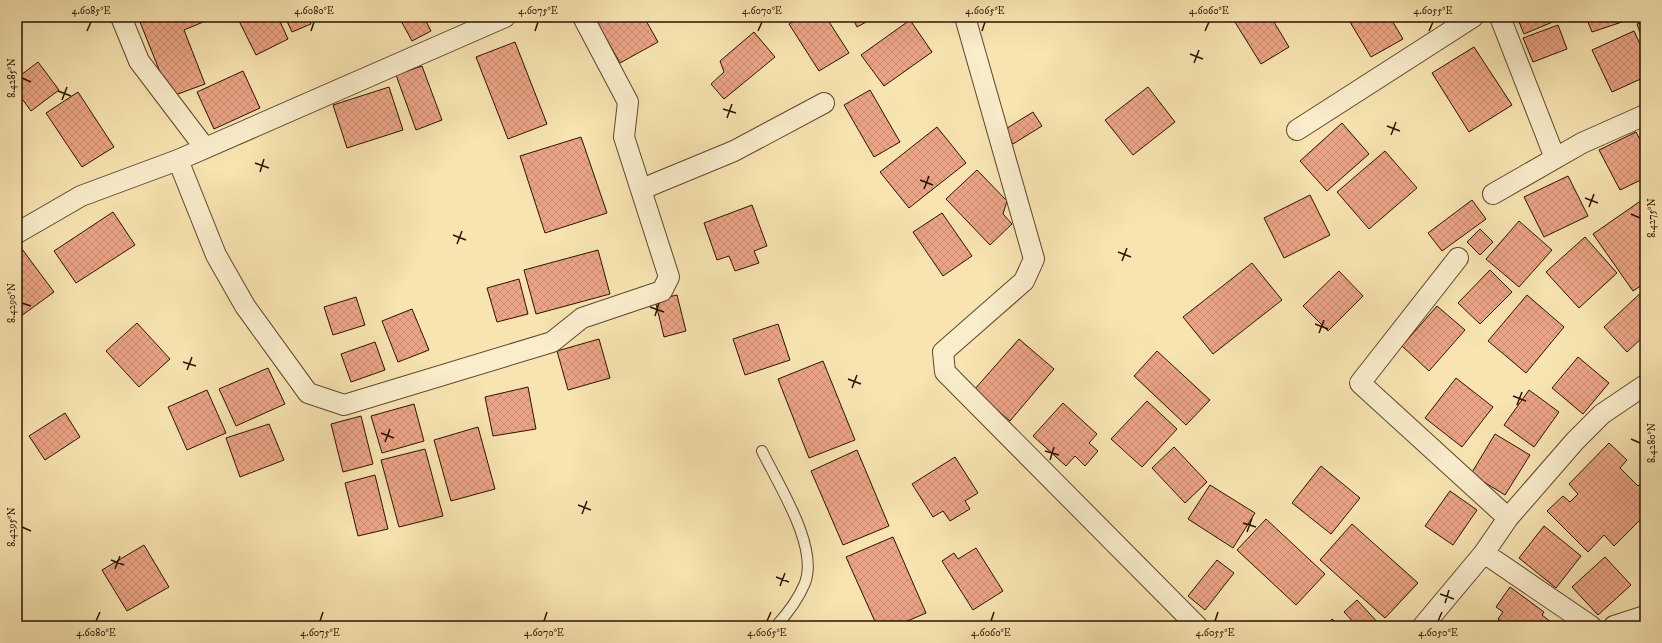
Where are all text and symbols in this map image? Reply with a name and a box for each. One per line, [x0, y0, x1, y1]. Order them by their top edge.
text: 4.6085°E [71, 5, 111, 17]
text: 4.6080°E [294, 5, 334, 17]
text: 4.6075°E [518, 5, 558, 17]
text: 4.6070°E [742, 5, 782, 17]
text: 4.6065°E [965, 5, 1005, 17]
text: 4.6060°E [1189, 5, 1229, 17]
text: 4.6055°E [1413, 5, 1453, 17]
text: 8.4285°N [6, 58, 18, 98]
text: 8.4275°N [1646, 198, 1658, 238]
text: 8.4290°N [6, 283, 18, 323]
text: 8.4280°N [1646, 423, 1658, 463]
text: 8.4295°N [6, 507, 18, 547]
text: 4.6080°E [76, 627, 116, 639]
text: 4.6075°E [300, 627, 340, 639]
text: 4.6070°E [524, 627, 564, 639]
text: 4.6065°E [747, 627, 787, 639]
text: 4.6060°E [971, 627, 1011, 639]
text: 4.6055°E [1195, 627, 1235, 639]
text: 4.6050°E [1418, 627, 1458, 639]

